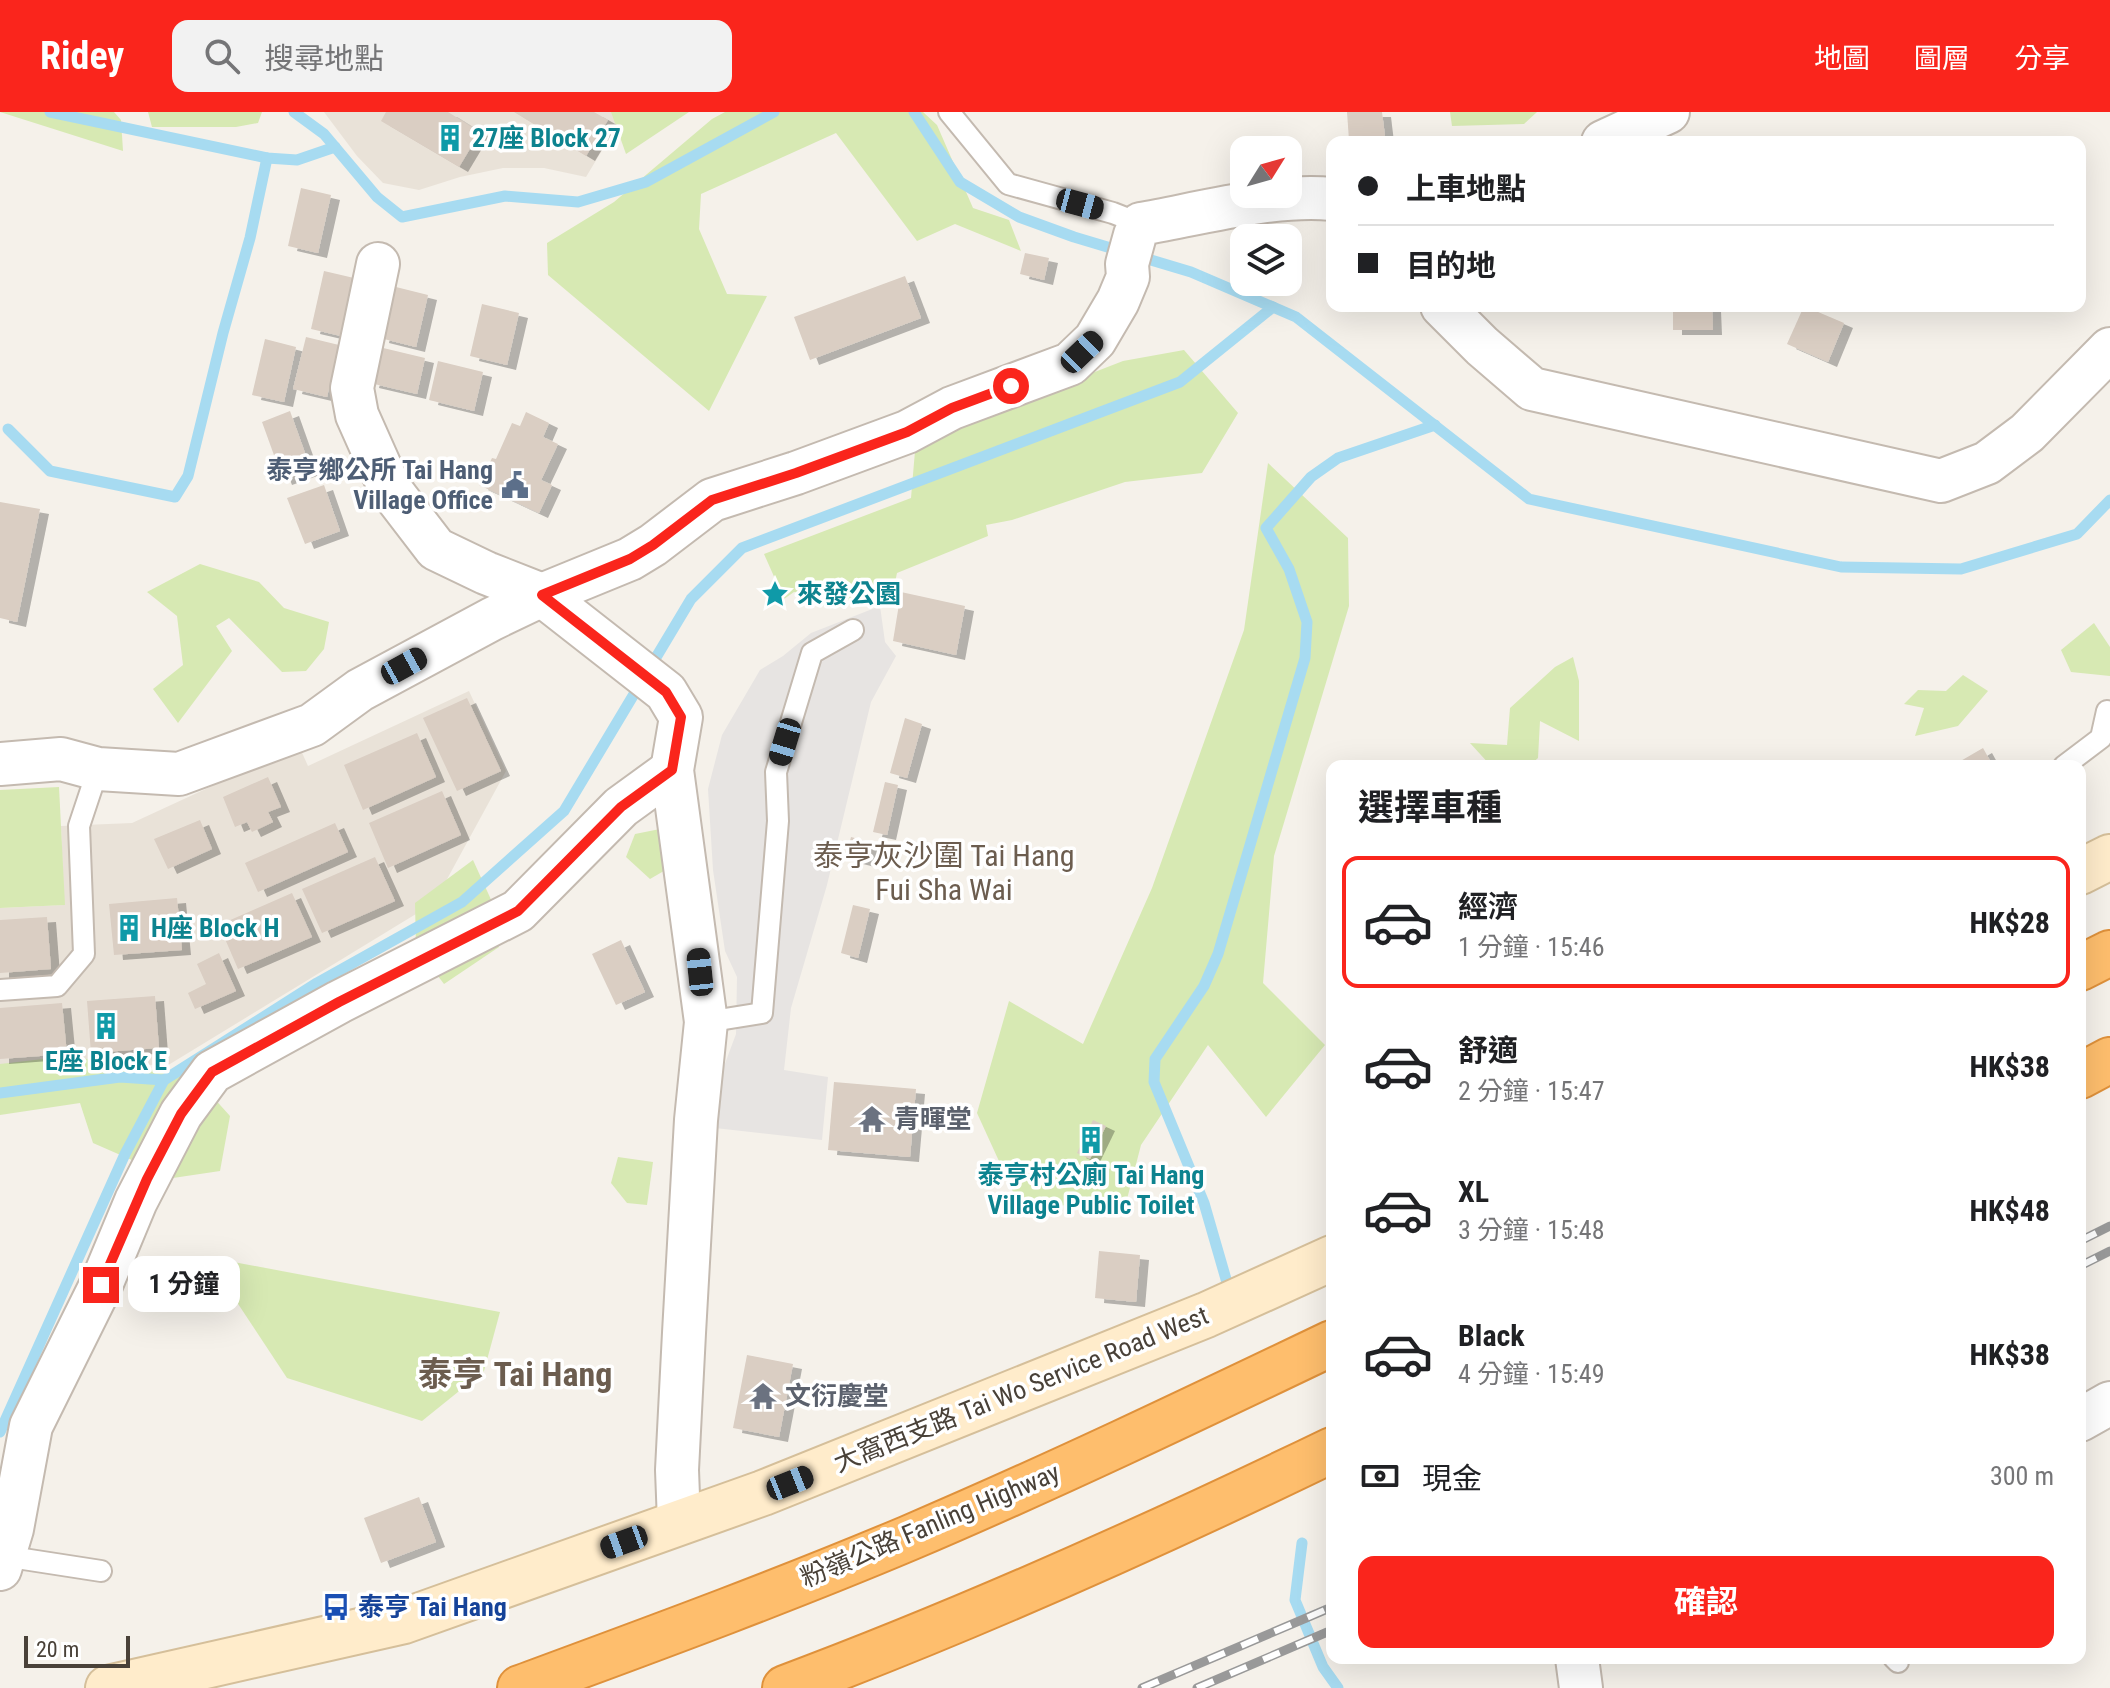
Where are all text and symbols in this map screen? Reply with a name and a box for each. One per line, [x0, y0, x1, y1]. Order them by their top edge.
search box [172, 20, 732, 92]
text: Ridey [40, 34, 124, 78]
icon: search [200, 34, 244, 78]
text: 搜尋地點 [264, 41, 384, 76]
text: 地圖 [1814, 42, 1870, 75]
text: 圖層 [1914, 42, 1970, 75]
text: 分享 [2014, 42, 2070, 75]
building icon: 27座 Block 27 [435, 123, 465, 153]
place label: 27座 Block 27 [472, 123, 621, 153]
north arrow [1230, 136, 1302, 208]
map controls [1230, 136, 1302, 296]
text: 上車地點 [1406, 171, 1526, 206]
car [1054, 186, 1106, 222]
button: layers [1230, 224, 1302, 296]
text: 目的地 [1406, 248, 1496, 283]
car [1056, 327, 1108, 377]
route start [993, 368, 1029, 404]
place label: 泰亨鄉公所 Tai Hang Village Office [266, 455, 493, 515]
public building icon: 泰亨鄉公所 Tai Hang Village Office [500, 470, 530, 500]
place icon: 來發公園 [760, 579, 790, 609]
place label: 來發公園 [797, 579, 901, 609]
car [377, 644, 431, 688]
car [767, 716, 803, 768]
text: 選擇車種 [1358, 787, 1502, 829]
district label: 泰亨灰沙圍 Tai Hang Fui Sha Wai [813, 838, 1075, 907]
icon: car [1362, 886, 1434, 958]
text: 經濟 [1458, 889, 1518, 924]
text: HK$28 [1970, 905, 2050, 940]
building icon: H座 Block H [114, 913, 144, 943]
place label: H座 Block H [151, 913, 279, 943]
text: 1 分鐘 · 15:46 [1458, 932, 1604, 962]
car [686, 947, 714, 997]
building icon: E座 Block E [91, 1011, 121, 1041]
icon: car [1362, 1030, 1434, 1102]
text: 舒適 [1458, 1033, 1518, 1068]
place label: E座 Block E [45, 1046, 167, 1076]
text: HK$38 [1970, 1049, 2050, 1084]
text: 2 分鐘 · 15:47 [1458, 1076, 1604, 1106]
temple icon: 青暉堂 [857, 1104, 887, 1134]
place label: 青暉堂 [894, 1104, 972, 1134]
building icon: 泰亨村公廁 Tai Hang Village Public Toilet [1076, 1125, 1106, 1155]
place label: 泰亨村公廁 Tai Hang Village Public Toilet [978, 1160, 1204, 1220]
icon: car [1362, 1174, 1434, 1246]
text: XL [1458, 1174, 1489, 1209]
text: HK$48 [1970, 1193, 2050, 1228]
text: 3 分鐘 · 15:48 [1458, 1215, 1604, 1245]
callout: 1 分鐘 [129, 1257, 241, 1313]
route end [83, 1267, 119, 1303]
text: 1 分鐘 [148, 1269, 220, 1299]
street label: 大窩西支路 Tai Wo Service Road West [829, 1300, 1213, 1478]
icon: car [1362, 1318, 1434, 1390]
text: Black [1458, 1318, 1525, 1353]
text: HK$38 [1970, 1337, 2050, 1372]
district label: 泰亨 Tai Hang [418, 1354, 612, 1394]
text: 4 分鐘 · 15:49 [1458, 1359, 1604, 1389]
temple icon: 文衍慶堂 [748, 1381, 778, 1411]
place label: 文衍慶堂 [785, 1381, 889, 1411]
icon: cash [1358, 1454, 1402, 1498]
street label: 粉嶺公路 Fanling Highway [796, 1457, 1064, 1593]
text: 現金 [1422, 1461, 1482, 1496]
text: 300 m [1990, 1461, 2054, 1491]
car [763, 1463, 817, 1503]
car [597, 1523, 651, 1561]
button: 確認 [1358, 1556, 2054, 1648]
bus stop icon: 泰亨 Tai Hang [321, 1592, 351, 1622]
place label: 泰亨 Tai Hang [358, 1592, 507, 1622]
scale bar [24, 1632, 130, 1668]
text: 20 m [36, 1637, 79, 1662]

